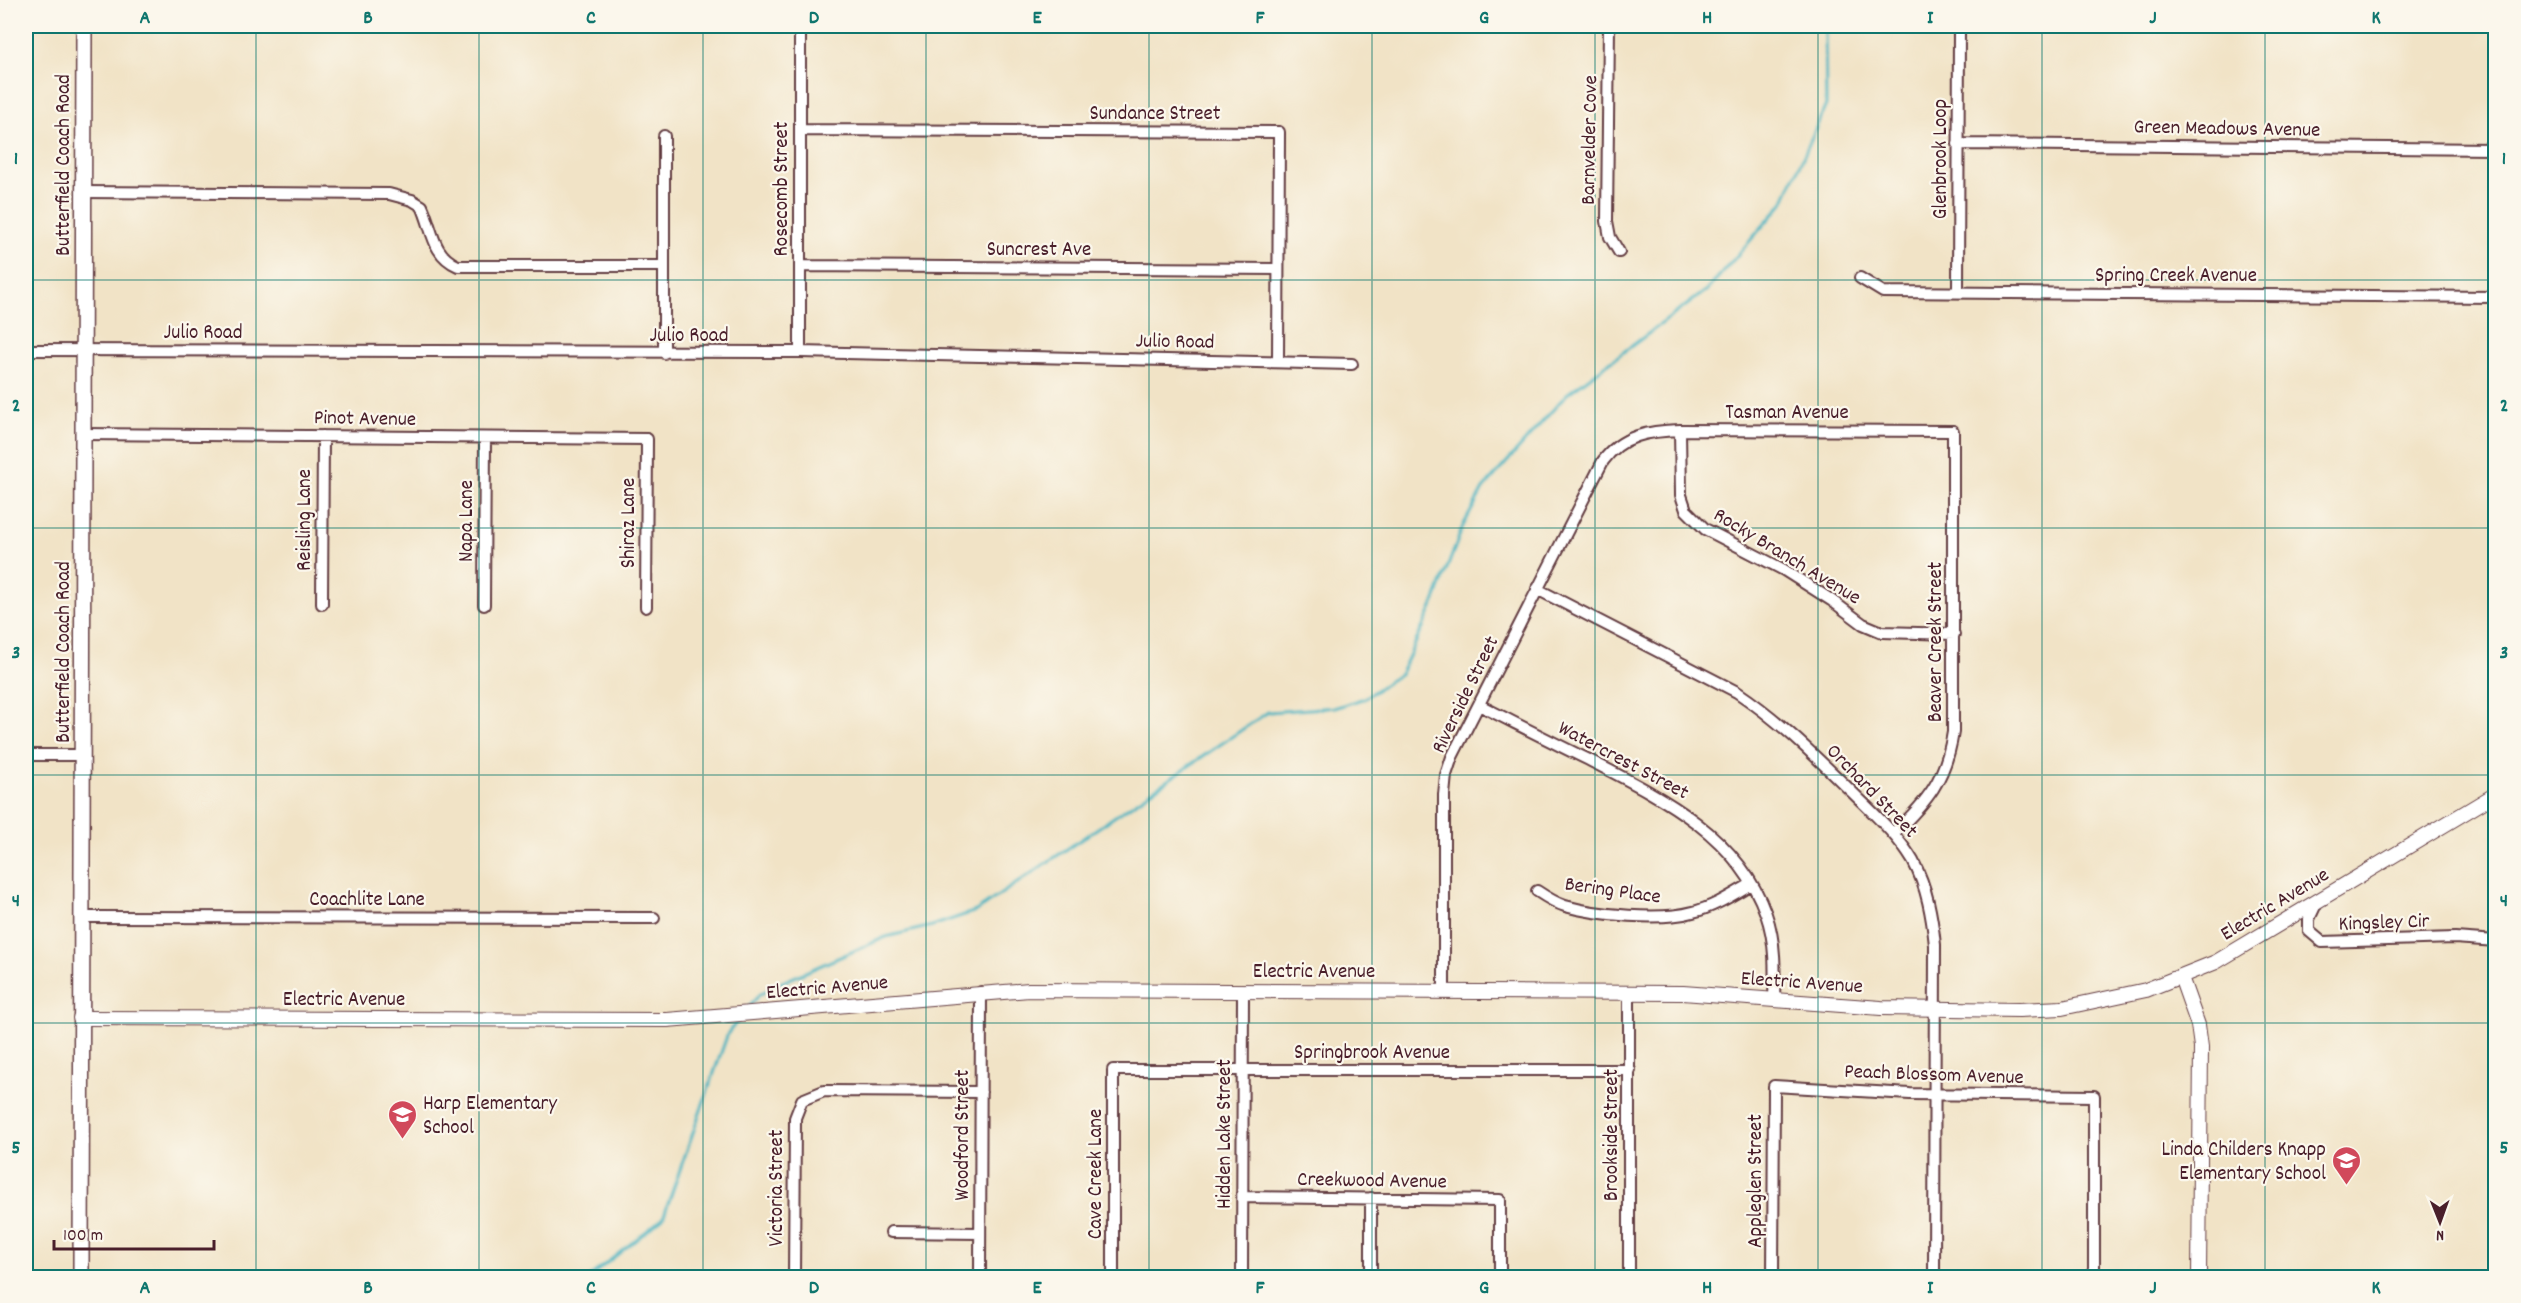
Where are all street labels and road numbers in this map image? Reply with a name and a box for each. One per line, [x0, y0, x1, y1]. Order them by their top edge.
street label: Butterfield Coach Road [50, 74, 80, 256]
street label: Barnvelder Cove [1575, 75, 1607, 205]
street label: Glenbrook Loop [1927, 99, 1957, 219]
street label: Sundance Street [1090, 100, 1221, 130]
street label: Green Meadows Avenue [2133, 113, 2320, 147]
street label: Rosecomb Street [768, 121, 798, 256]
street label: Suncrest Ave [987, 236, 1091, 266]
street label: Spring Creek Avenue [2095, 262, 2257, 292]
street label: Julio Road [164, 319, 242, 349]
street label: Julio Road [650, 322, 728, 352]
street label: Julio Road [1135, 327, 1215, 359]
street label: Tasman Avenue [1725, 399, 1849, 429]
street label: Pinot Avenue [313, 404, 416, 436]
street label: Reisling Lane [291, 469, 321, 571]
street label: Shiraz Lane [615, 478, 645, 568]
street label: Napa Lane [453, 480, 483, 562]
street label: Rocky Branch Avenue [1707, 502, 1866, 614]
street label: Butterfield Coach Road [50, 561, 80, 743]
street label: Beaver Creek Street [1922, 561, 1952, 722]
street label: Riverside Street [1425, 631, 1508, 759]
street label: Watercrest Street [1552, 714, 1694, 809]
street label: Orchard Street [1818, 738, 1924, 846]
street label: Electric Avenue [2215, 861, 2336, 950]
street label: Bering Place [1563, 870, 1663, 914]
street label: Coachlite Lane [309, 886, 425, 916]
street label: Kingsley Cir [2338, 907, 2430, 941]
street label: Electric Avenue [1253, 958, 1375, 988]
street label: Electric Avenue [1740, 965, 1864, 1003]
street label: Electric Avenue [765, 969, 889, 1009]
street label: Electric Avenue [283, 986, 405, 1016]
street label: Springbrook Avenue [1294, 1039, 1450, 1069]
street label: Peach Blossom Avenue [1844, 1058, 2024, 1094]
street label: Hidden Lake Street [1211, 1059, 1241, 1209]
street label: Brookside Street [1598, 1068, 1628, 1201]
street label: Woodford Street [949, 1069, 979, 1200]
street label: Cave Creek Lane [1082, 1109, 1112, 1239]
street label: Appleglen Street [1742, 1114, 1772, 1248]
street label: Victoria Street [763, 1129, 793, 1246]
street label: Creekwood Avenue [1297, 1166, 1447, 1198]

